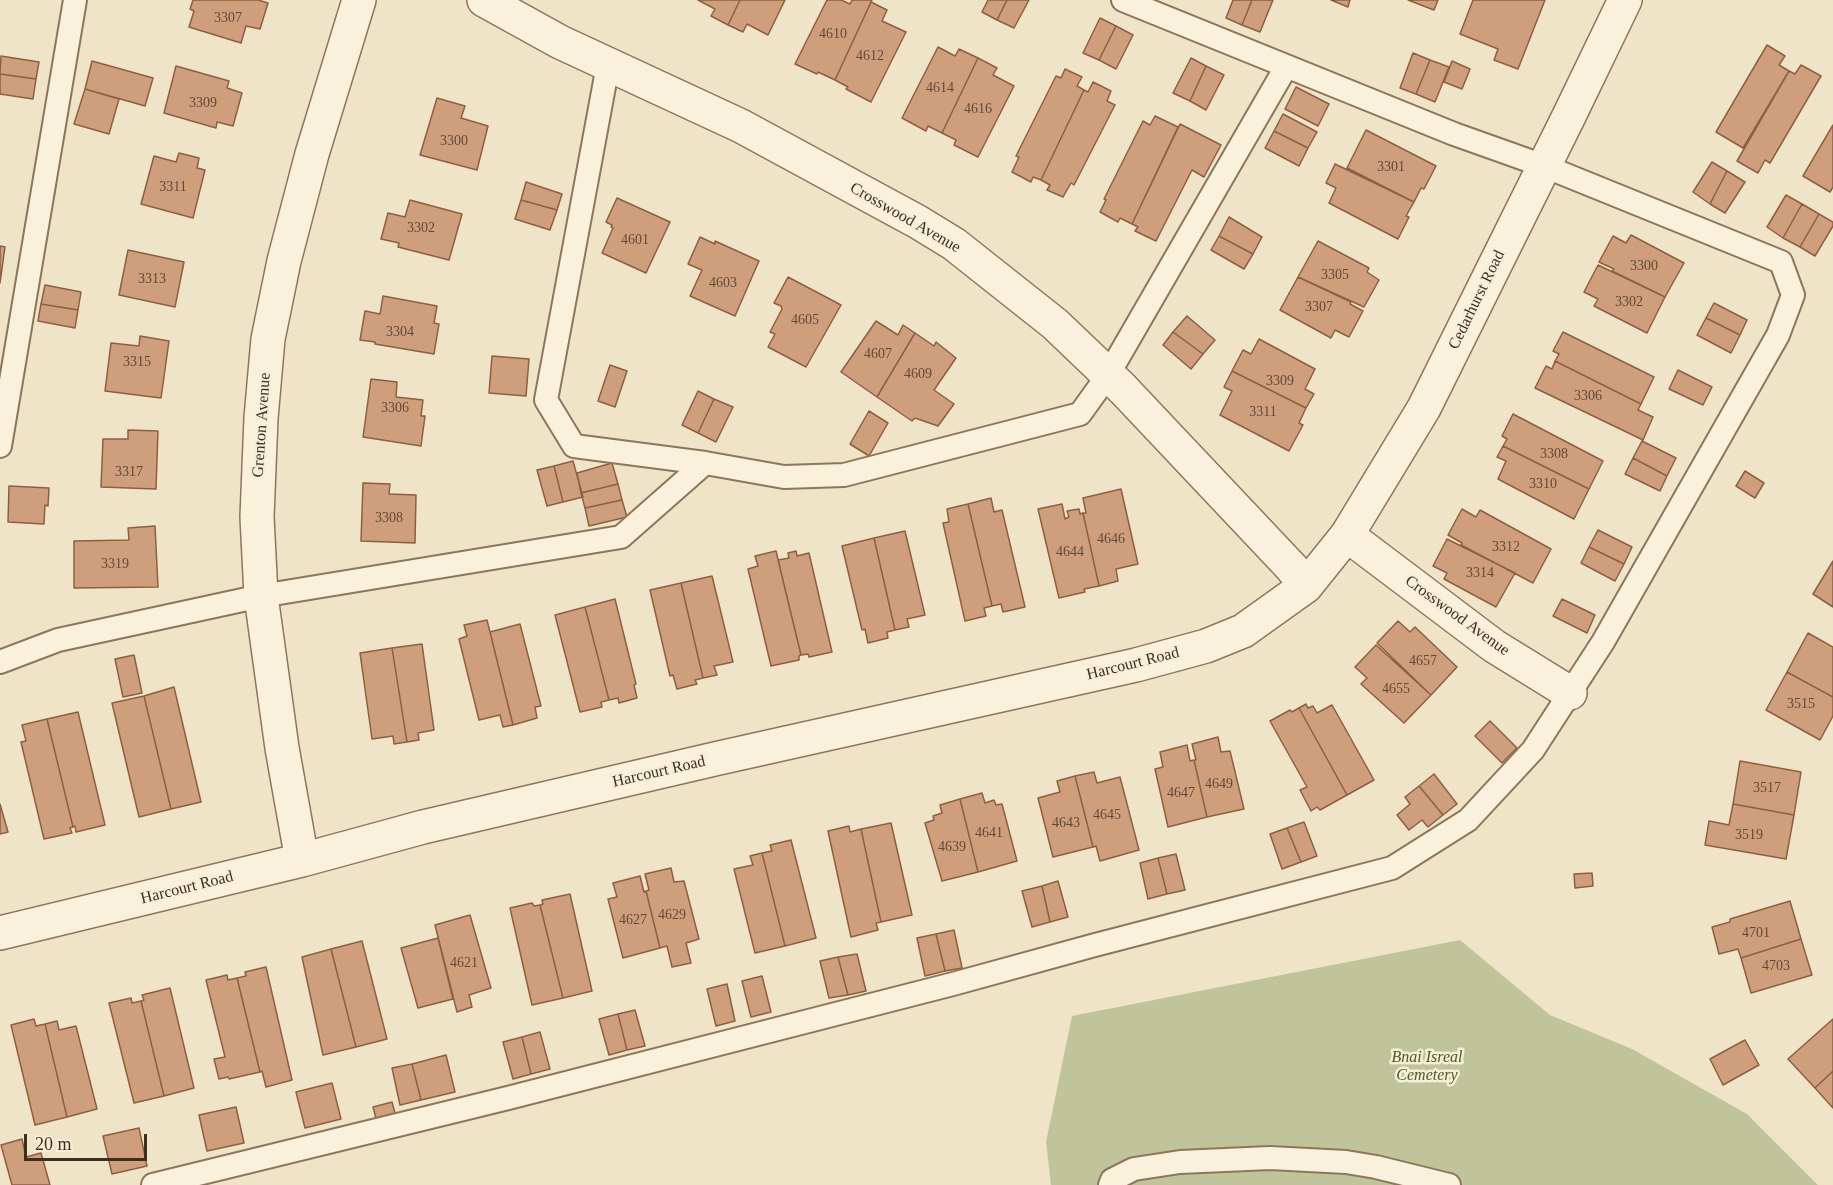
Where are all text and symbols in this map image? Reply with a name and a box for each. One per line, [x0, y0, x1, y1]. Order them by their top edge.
house number: 3307 [214, 10, 242, 26]
house number: 4610 [819, 26, 847, 42]
house number: 4612 [856, 48, 884, 64]
house number: 4614 [926, 80, 954, 96]
house number: 3309 [189, 95, 217, 111]
house number: 4616 [964, 101, 992, 117]
house number: 3300 [440, 133, 468, 149]
house number: 3301 [1377, 159, 1405, 175]
house number: 3311 [159, 179, 187, 195]
street label: Crosswood Avenue [846, 179, 964, 257]
house number: 3302 [407, 220, 435, 236]
house number: 4601 [621, 232, 649, 248]
street label: Cedarhurst Road [1445, 247, 1509, 353]
house number: 3300 [1630, 258, 1658, 274]
house number: 3305 [1321, 267, 1349, 283]
house number: 3313 [138, 271, 166, 287]
house number: 4603 [709, 275, 737, 291]
house number: 3302 [1615, 294, 1643, 310]
house number: 3307 [1305, 299, 1333, 315]
house number: 4605 [791, 312, 819, 328]
house number: 3304 [386, 324, 414, 340]
house number: 4607 [864, 346, 892, 362]
house number: 3315 [123, 354, 151, 370]
house number: 4609 [904, 366, 932, 382]
street label: Grenton Avenue [249, 372, 275, 478]
house number: 3309 [1266, 373, 1294, 389]
house number: 3306 [1574, 388, 1602, 404]
house number: 3306 [381, 400, 409, 416]
house number: 3311 [1249, 404, 1277, 420]
house number: 3308 [1540, 446, 1568, 462]
house number: 3317 [115, 464, 143, 480]
house number: 3310 [1529, 476, 1557, 492]
house number: 3308 [375, 510, 403, 526]
house number: 4646 [1097, 531, 1125, 547]
house number: 3312 [1492, 539, 1520, 555]
house number: 4644 [1056, 544, 1084, 560]
house number: 3319 [101, 556, 129, 572]
house number: 3314 [1466, 565, 1494, 581]
street label: Crosswood Avenue [1401, 572, 1513, 660]
street label: Harcourt Road [1085, 643, 1181, 685]
house number: 4657 [1409, 653, 1437, 669]
house number: 4655 [1382, 681, 1410, 697]
house number: 3515 [1787, 696, 1815, 712]
street label: Harcourt Road [611, 752, 707, 792]
house number: 4649 [1205, 776, 1233, 792]
house number: 3517 [1753, 780, 1781, 796]
house number: 4647 [1167, 785, 1195, 801]
house number: 4645 [1093, 807, 1121, 823]
house number: 4643 [1052, 815, 1080, 831]
house number: 4641 [975, 825, 1003, 841]
house number: 3519 [1735, 827, 1763, 843]
house number: 4639 [938, 839, 966, 855]
street label: Harcourt Road [139, 867, 235, 909]
house number: 4629 [658, 907, 686, 923]
house number: 4627 [619, 912, 647, 928]
house number: 4701 [1742, 925, 1770, 941]
house number: 4621 [450, 955, 478, 971]
house number: 4703 [1762, 958, 1790, 974]
park label: Bnai Isreal Cemetery [1392, 1048, 1462, 1086]
scale bar [27, 1122, 150, 1160]
text: 20 m [35, 1134, 72, 1154]

